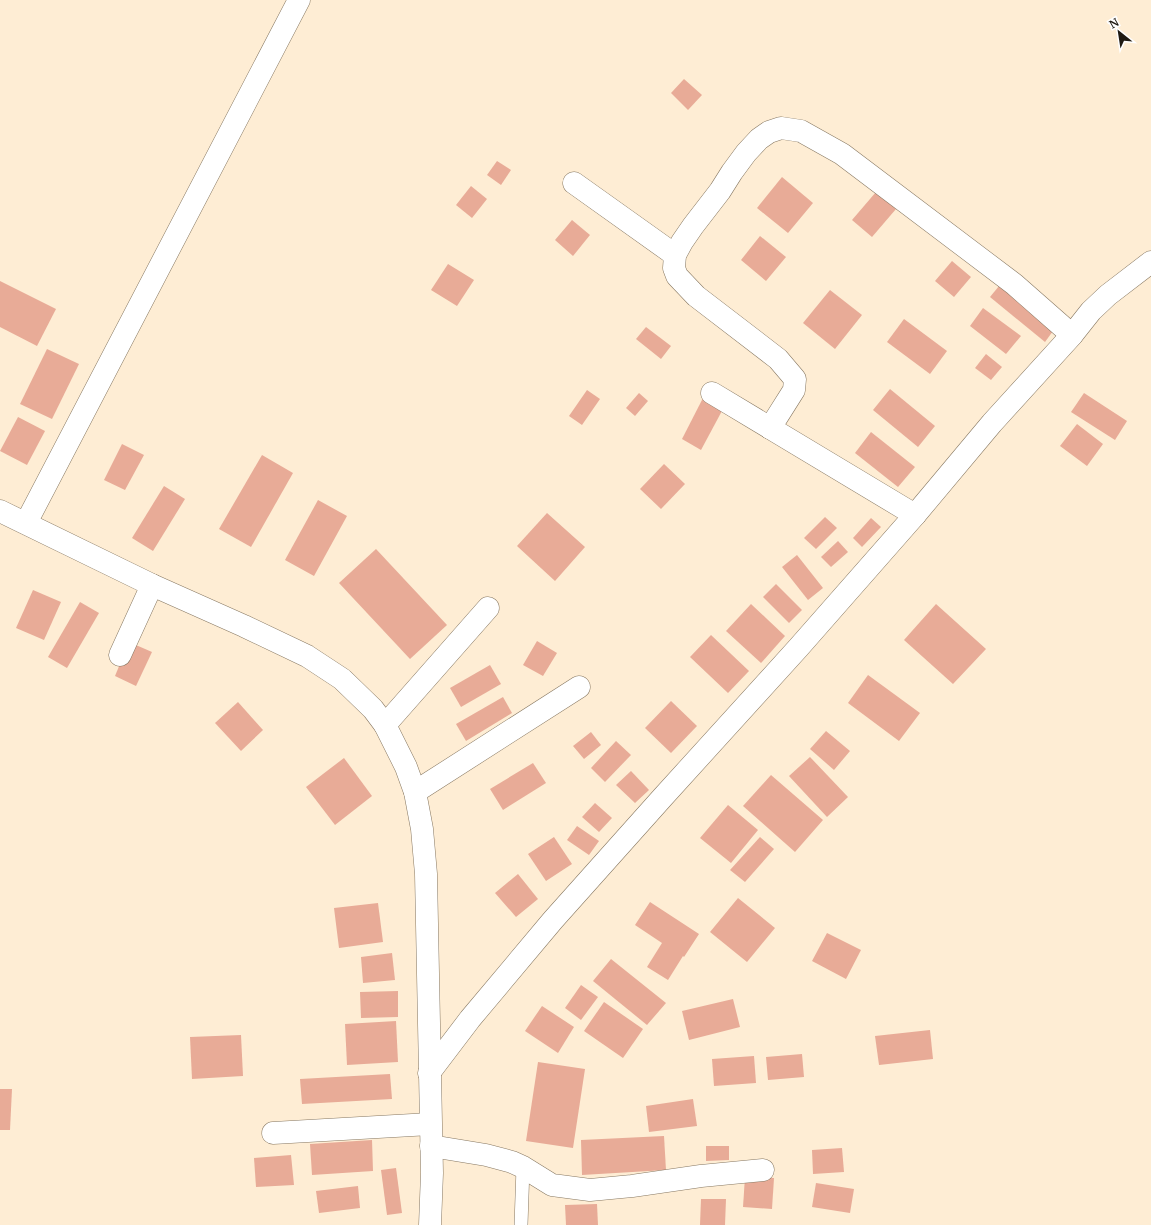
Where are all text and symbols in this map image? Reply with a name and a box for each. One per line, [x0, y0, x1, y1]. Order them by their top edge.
north arrow [1099, 12, 1139, 52]
text: N [1107, 15, 1122, 32]

